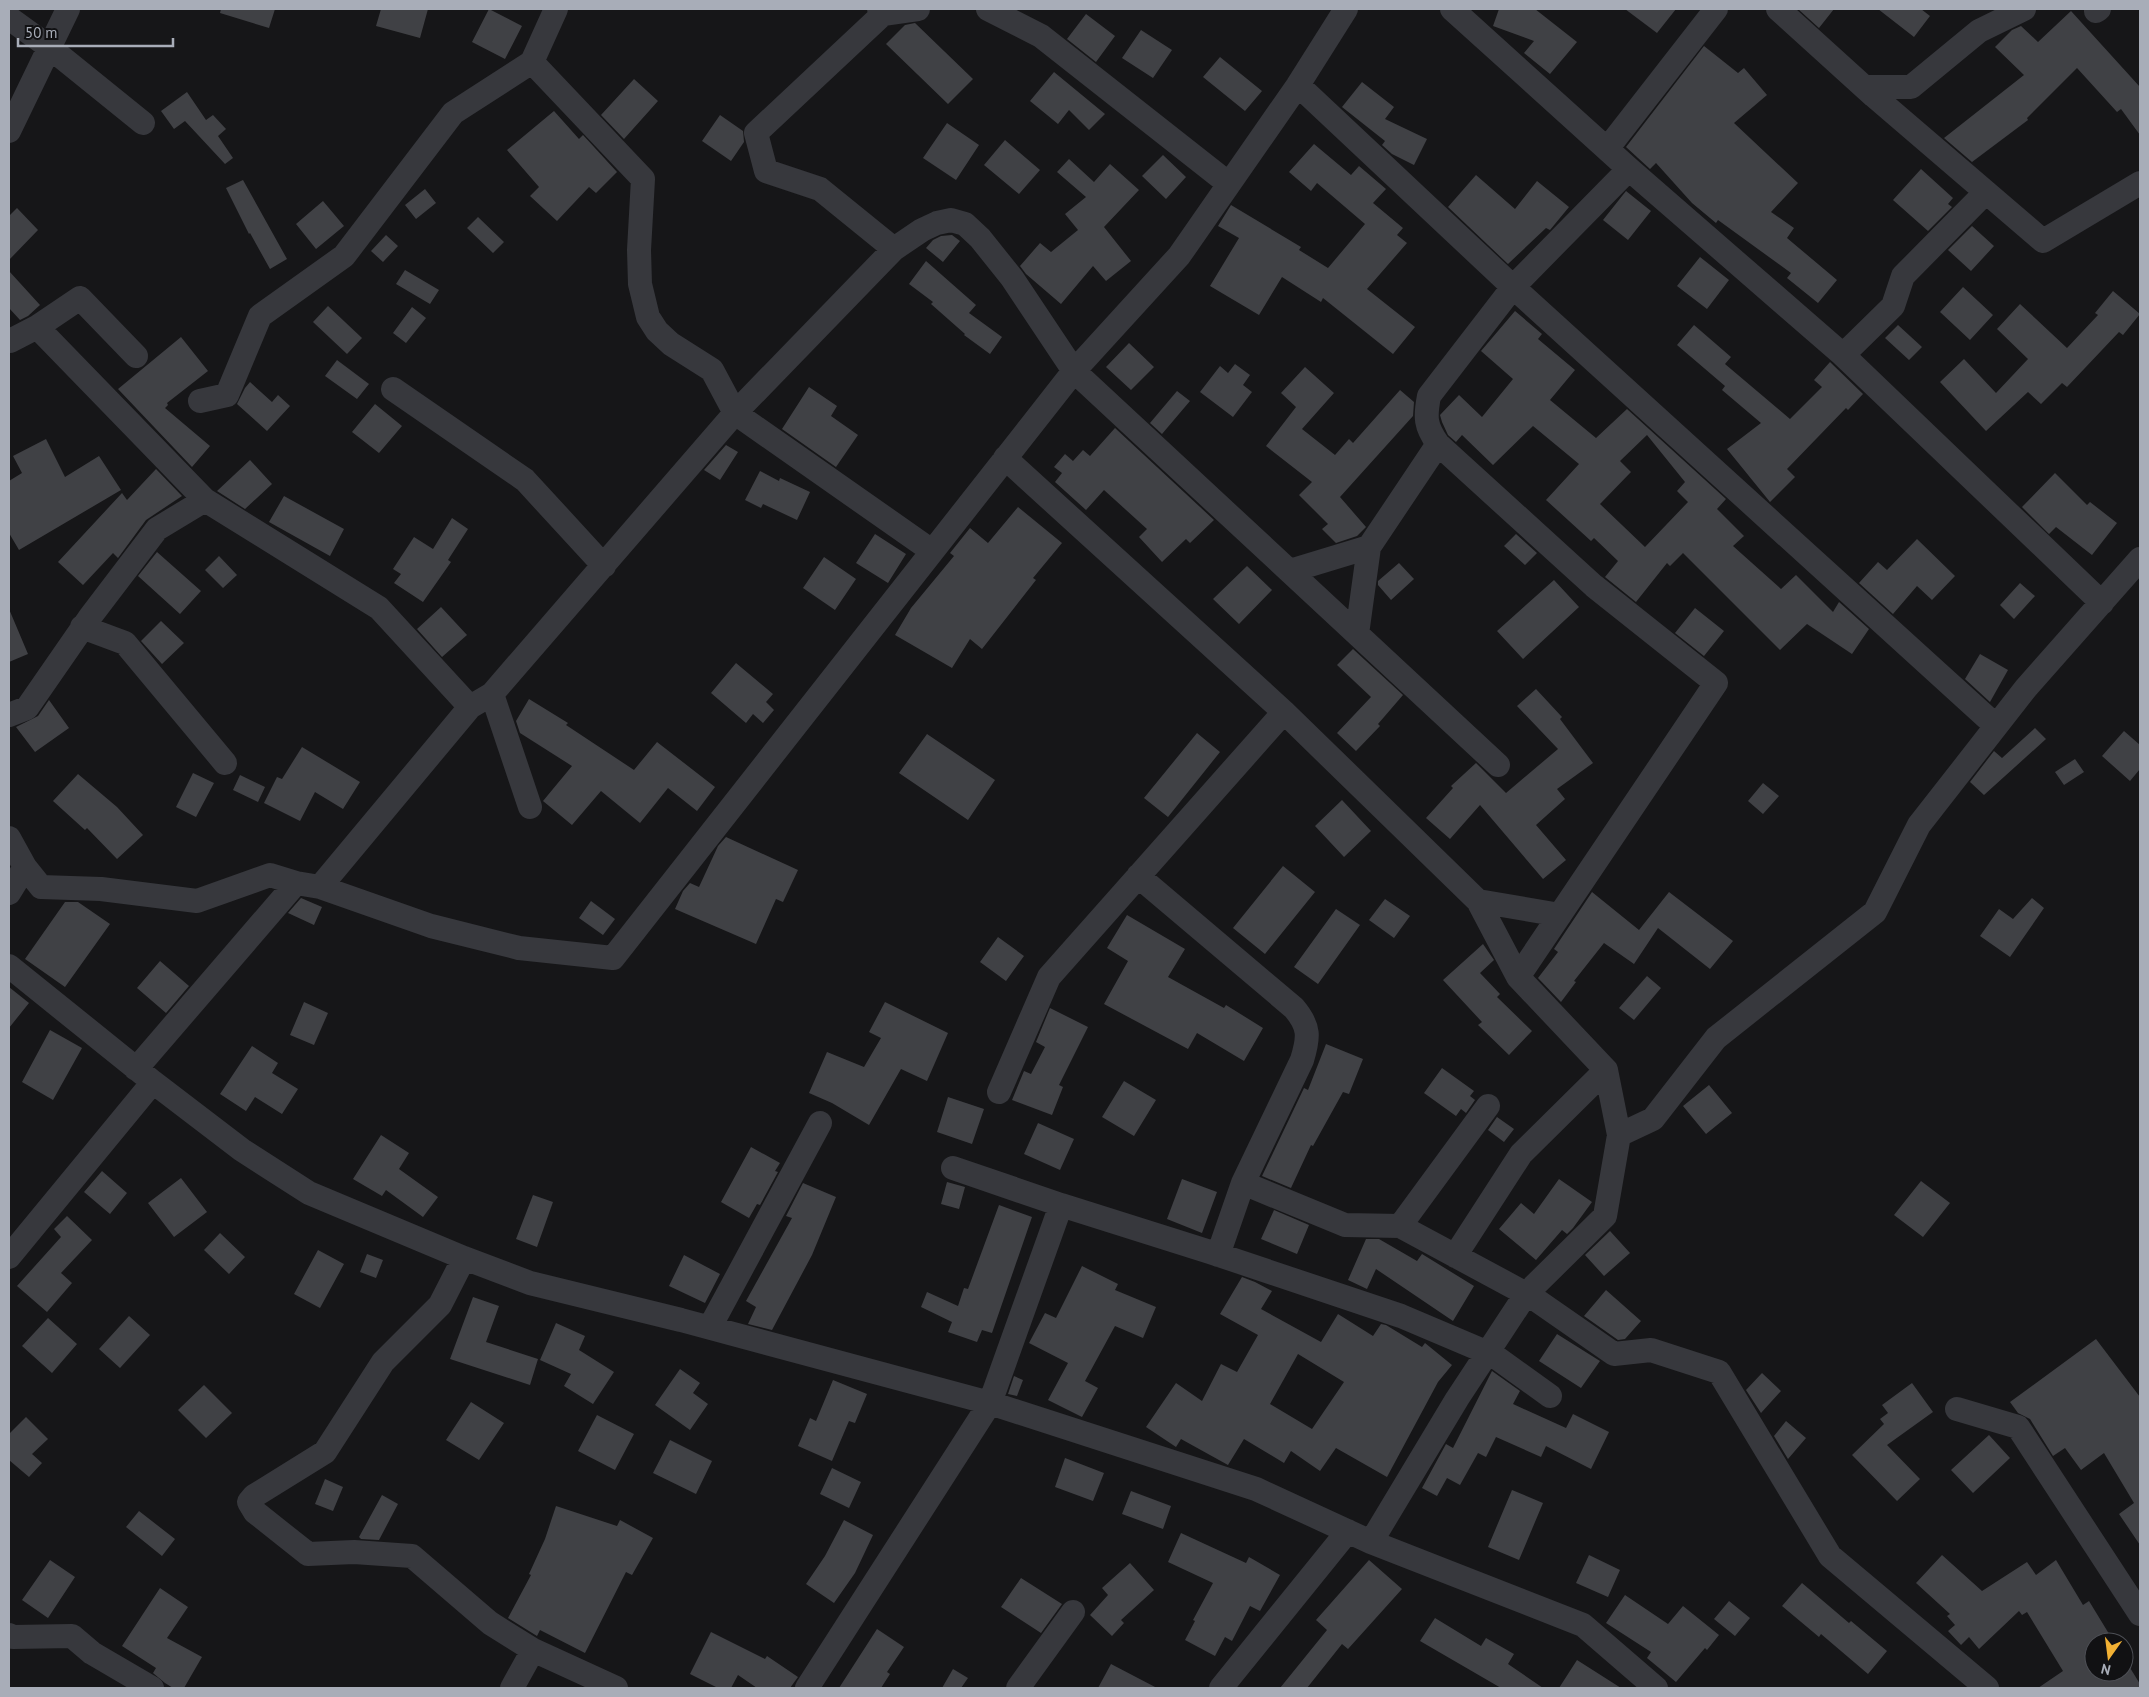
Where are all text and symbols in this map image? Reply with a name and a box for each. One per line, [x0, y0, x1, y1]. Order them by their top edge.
scale bar [18, 15, 172, 47]
text: 50 m [25, 23, 58, 42]
north arrow [2084, 1632, 2134, 1682]
text: N [2099, 1660, 2112, 1679]

